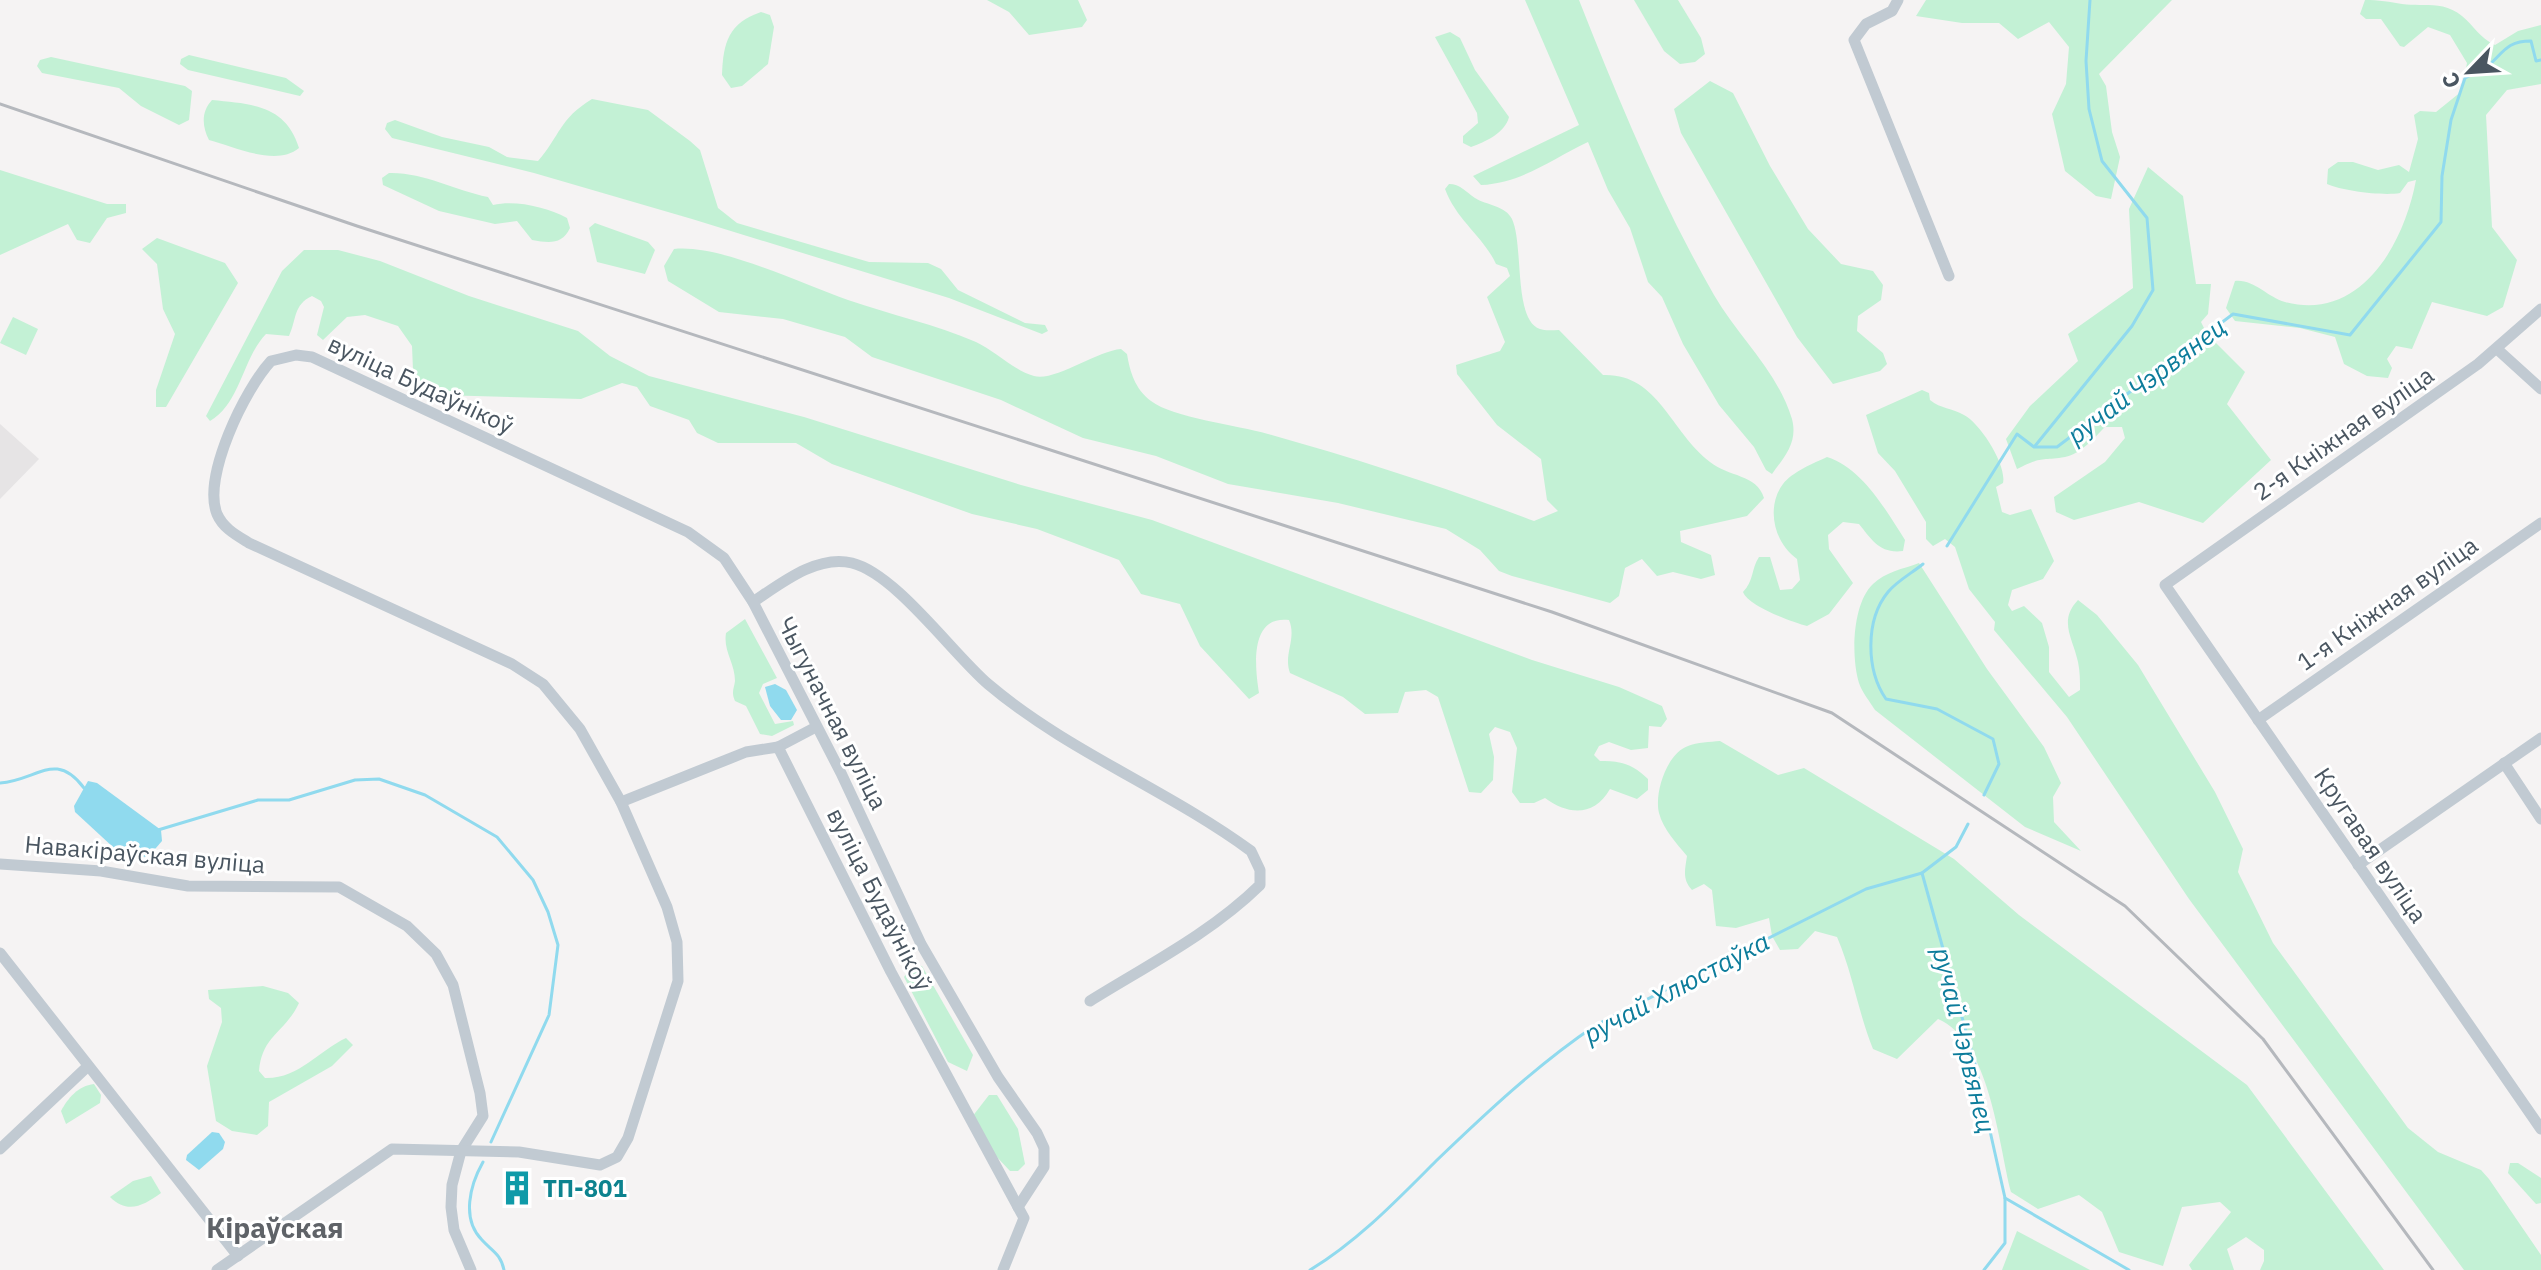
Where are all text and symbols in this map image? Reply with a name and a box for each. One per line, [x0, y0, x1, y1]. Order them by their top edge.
north arrow [2429, 32, 2509, 112]
text: С [2434, 68, 2467, 93]
water label: ручай Чэрвянец [2059, 309, 2232, 452]
street label: вуліца Будаўнікоў [323, 327, 519, 441]
street label: 2-я Кніжная вуліца [2246, 359, 2440, 507]
street label: 1-я Кніжная вуліца [2290, 529, 2484, 677]
street label: Чыгуначная вуліца [771, 611, 895, 815]
street label: Кругавая вуліца [2307, 761, 2435, 929]
street label: вуліца Будаўнікоў [820, 802, 940, 996]
street label: Навакіраўская вуліца [23, 828, 267, 880]
water label: ручай Хлюстаўка [1576, 924, 1775, 1051]
water label: ручай Чэрвянец [1925, 942, 2005, 1137]
building icon: ТП-801 [498, 1169, 536, 1207]
place label: ТП-801 [543, 1172, 627, 1204]
district label: Кіраўская [206, 1209, 344, 1246]

